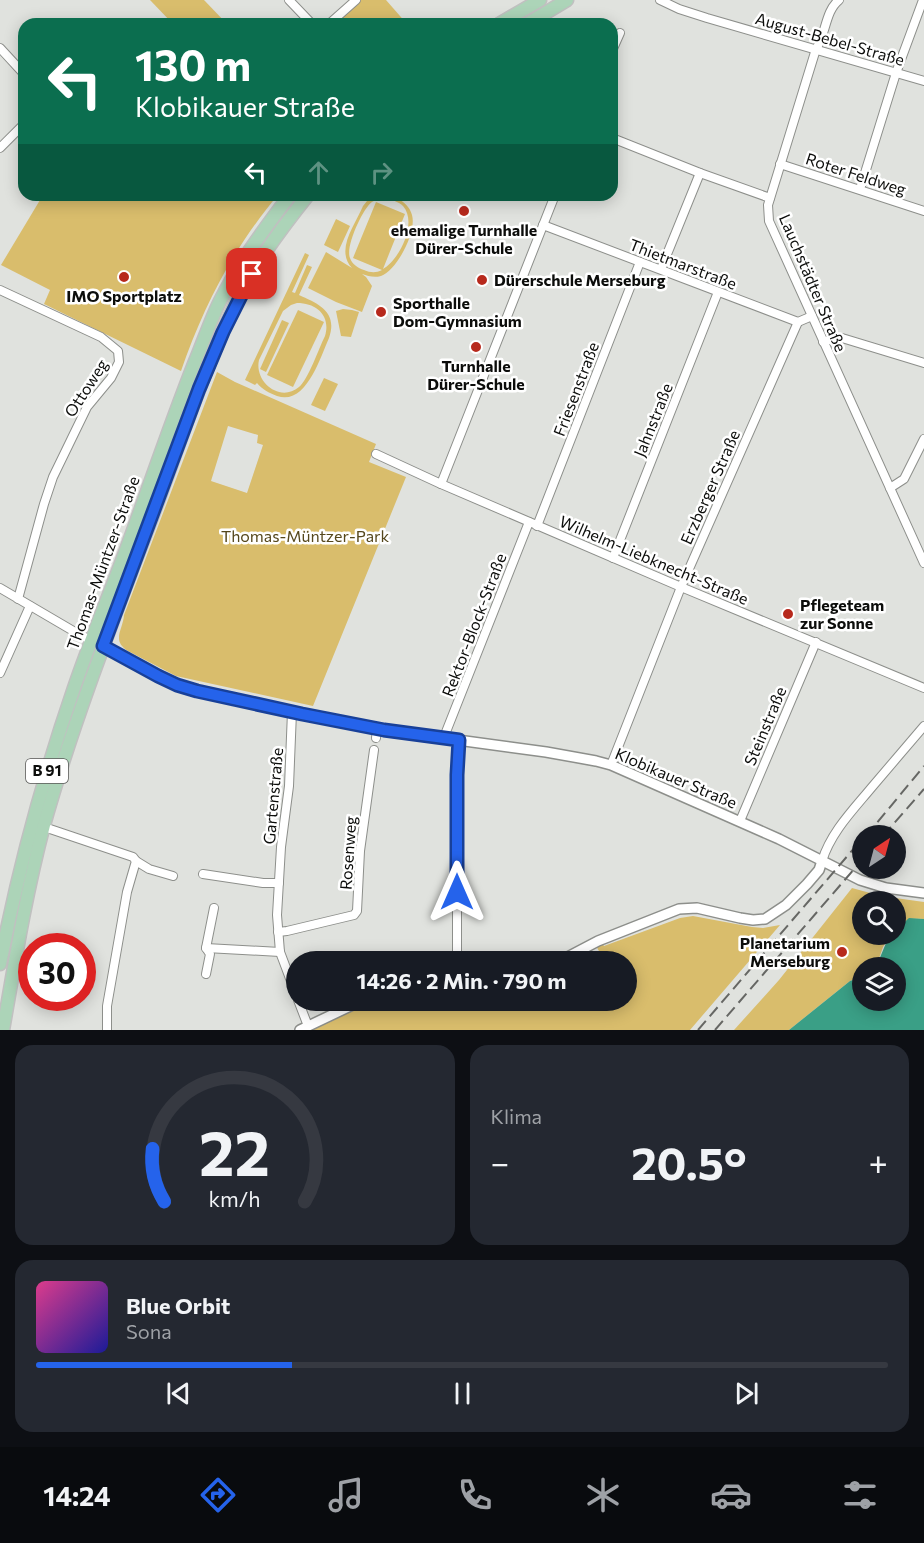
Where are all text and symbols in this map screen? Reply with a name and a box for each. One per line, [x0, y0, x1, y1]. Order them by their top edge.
street label: August-Bebel-Straße [754, 8, 907, 69]
text: 130 m [135, 38, 251, 90]
icon: left [36, 42, 114, 120]
text: Klobikauer Straße [135, 90, 355, 123]
street label: Roter Feldweg [804, 148, 909, 199]
icon: left [239, 156, 272, 189]
icon: ahead [302, 156, 335, 189]
icon: right [365, 156, 398, 189]
marker: ehemalige Turnhalle Dürer-Schule [457, 204, 471, 218]
street label: Lauchstädter Straße [776, 211, 851, 355]
place label: ehemalige Turnhalle Dürer-Schule [391, 220, 537, 257]
street label: Thietmarstraße [627, 234, 740, 293]
pin [226, 248, 277, 299]
icon: arrive [235, 257, 268, 290]
marker: IMO Sportplatz [117, 270, 131, 284]
place label: Dürerschule Merseburg [494, 270, 666, 289]
marker: Dürerschule Merseburg [475, 273, 489, 287]
place label: IMO Sportplatz [66, 286, 182, 305]
place label: Sporthalle Dom-Gymnasium [393, 293, 522, 330]
marker: Sporthalle Dom-Gymnasium [374, 305, 388, 319]
street label: Friesenstraße [549, 339, 602, 439]
marker: Turnhalle Dürer-Schule [469, 340, 483, 354]
street label: Ottoweg [60, 355, 111, 420]
place label: Turnhalle Dürer-Schule [427, 356, 525, 393]
street label: Jahnstraße [629, 380, 676, 459]
street label: Erzberger Straße [676, 427, 743, 547]
street label: Thomas-Müntzer-Straße [62, 473, 143, 652]
street label: Wilhelm-Liebknecht-Straße [557, 511, 751, 608]
park label: Thomas-Müntzer-Park [221, 526, 389, 545]
street label: Rektor-Block-Straße [437, 550, 510, 699]
place label: Pflegeteam zur Sonne [800, 595, 884, 632]
marker: Pflegeteam zur Sonne [781, 607, 795, 621]
street label: Steinstraße [739, 683, 790, 768]
street label: Klobikauer Straße [612, 743, 740, 812]
street label: Gartenstraße [259, 747, 286, 845]
road number: B 91 [26, 759, 68, 783]
street label: Rosenweg [335, 815, 360, 891]
north arrow [852, 825, 906, 879]
map controls [852, 825, 906, 1011]
position arrow [425, 860, 489, 924]
button: search [852, 891, 906, 945]
speed limit sign: 30 [18, 933, 96, 1011]
place label: Planetarium Merseburg [740, 933, 830, 970]
marker: Planetarium Merseburg [835, 945, 849, 959]
button: layers [852, 957, 906, 1011]
text: 14:26 · 2 Min. · 790 m [357, 967, 566, 994]
text: Klima [491, 1104, 542, 1128]
text: 22 [199, 1113, 270, 1189]
text: 20.5° [631, 1134, 747, 1189]
text: − [491, 1141, 509, 1182]
text: + [869, 1141, 888, 1182]
text: km/h [209, 1185, 261, 1211]
text: Blue Orbit [126, 1292, 230, 1319]
text: Sona [126, 1319, 172, 1343]
icon: previous [162, 1377, 195, 1410]
icon: pause [446, 1377, 479, 1410]
icon: next [730, 1377, 763, 1410]
icon: directions [197, 1474, 239, 1516]
icon: music [325, 1474, 367, 1516]
icon: phone [454, 1474, 496, 1516]
icon: climate [582, 1474, 624, 1516]
icon: car [710, 1474, 752, 1516]
icon: filters [839, 1474, 881, 1516]
text: 14:24 [43, 1479, 111, 1512]

